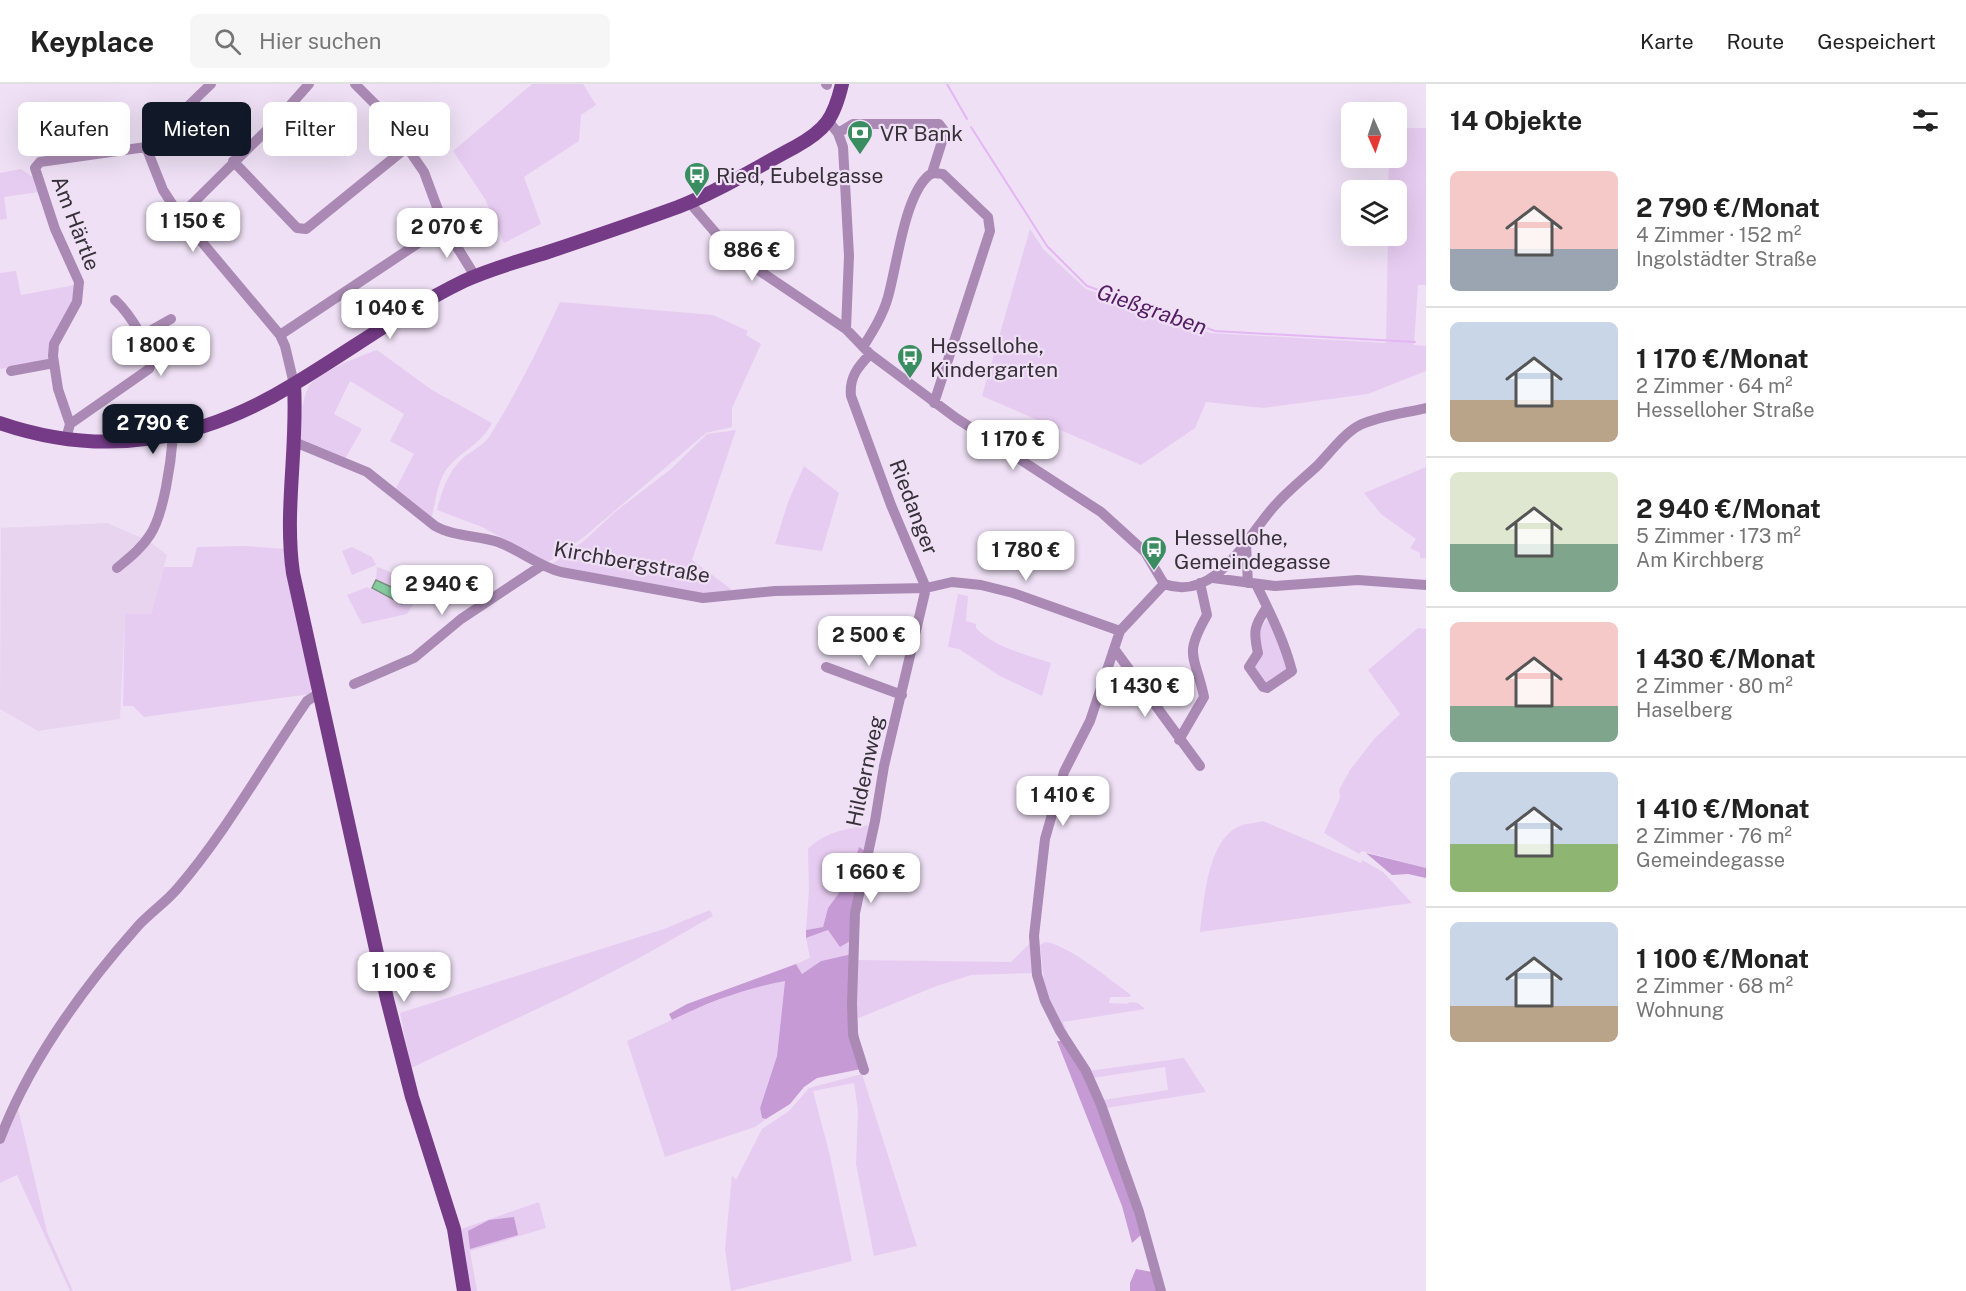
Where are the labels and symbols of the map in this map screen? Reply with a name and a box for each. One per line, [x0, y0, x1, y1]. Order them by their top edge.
north arrow [1341, 102, 1407, 168]
bank icon: VR Bank [845, 118, 875, 156]
place label: VR Bank [880, 121, 963, 146]
bus stop icon: Ried, Eubelgasse [682, 160, 712, 198]
place label: Ried, Eubelgasse [716, 163, 883, 188]
street label: Am Härtle [46, 172, 106, 274]
pin: 1 150 € [138, 202, 248, 253]
pin: 2 070 € [392, 208, 502, 259]
pin: 886 € [710, 231, 794, 282]
water label: Gießgraben [1094, 278, 1210, 340]
pin: 1 040 € [335, 289, 445, 340]
pin: 1 800 € [106, 326, 216, 377]
place label: Hessellohe, Kindergarten [930, 333, 1058, 382]
bus stop icon: Hessellohe, Kindergarten [895, 342, 925, 380]
pin: 2 790 € [98, 404, 208, 455]
pin: 1 170 € [958, 420, 1068, 471]
street label: Riedanger [884, 456, 944, 558]
place label: Hessellohe, Gemeindegasse [1174, 525, 1331, 574]
pin: 1 780 € [971, 531, 1081, 582]
bus stop icon: Hessellohe, Gemeindegasse [1139, 534, 1169, 572]
street label: Kirchbergstraße [552, 536, 712, 588]
pin: 2 940 € [387, 565, 497, 616]
pin: 2 500 € [814, 616, 924, 667]
pin: 1 430 € [1090, 667, 1200, 718]
street label: Hildernweg [841, 713, 889, 829]
pin: 1 410 € [1008, 776, 1118, 827]
pin: 1 660 € [816, 853, 926, 904]
pin: 1 100 € [349, 952, 459, 1003]

